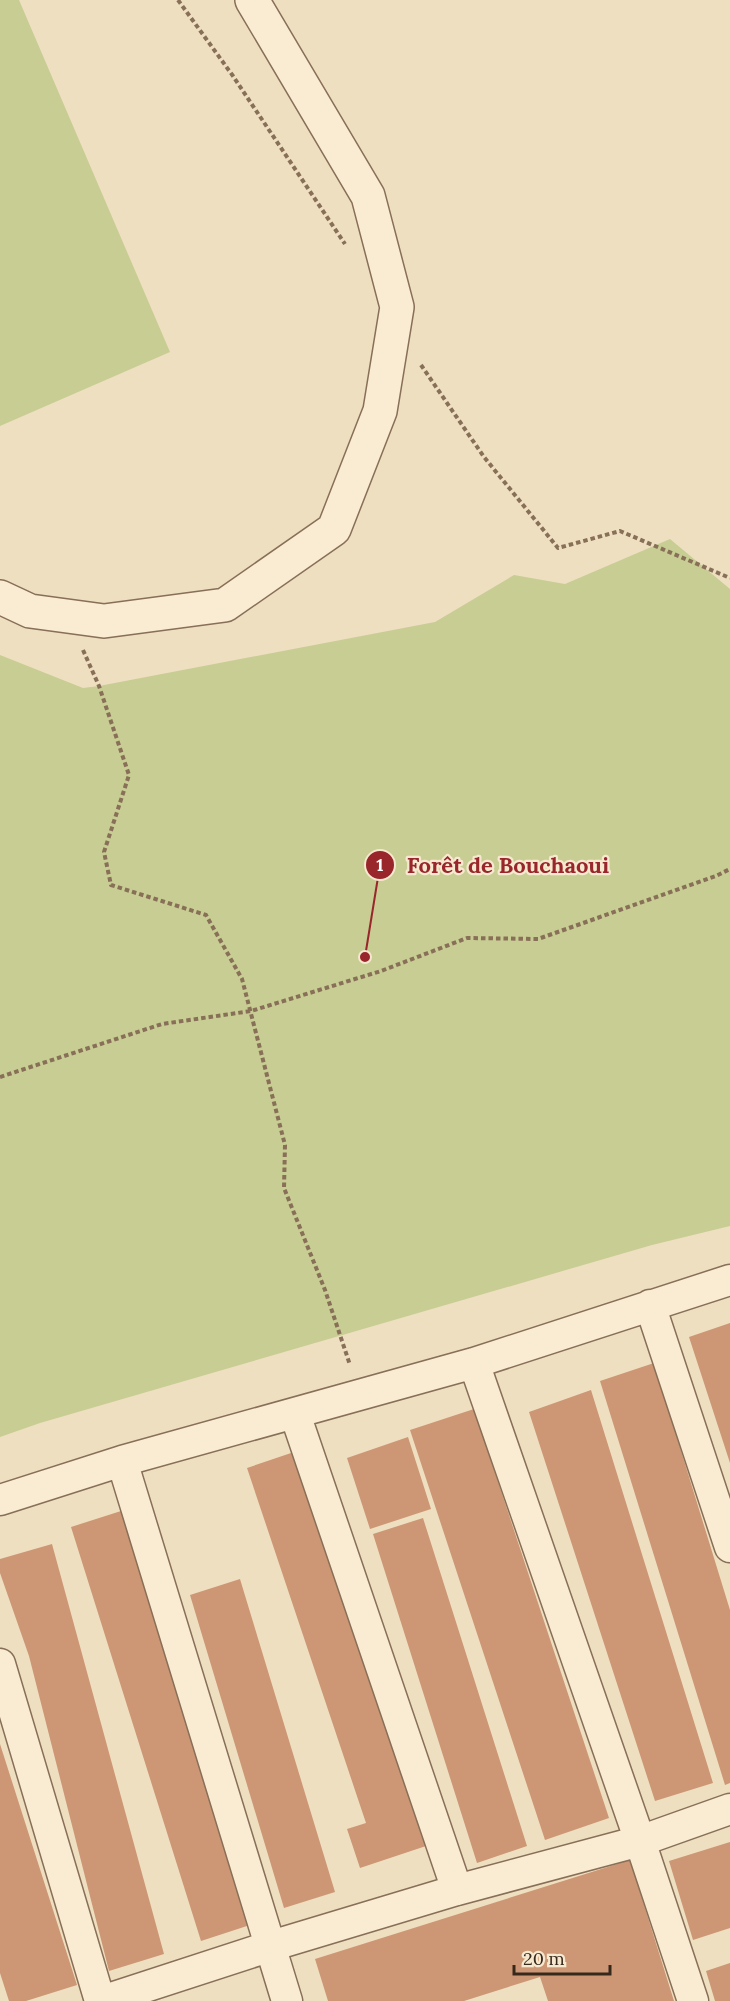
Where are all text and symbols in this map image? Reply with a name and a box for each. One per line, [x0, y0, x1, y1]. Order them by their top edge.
callout: Forêt de Bouchaoui [365, 845, 621, 885]
text: Forêt de Bouchaoui [407, 851, 609, 879]
text: 1 [376, 853, 384, 876]
scale bar [514, 1938, 610, 1976]
text: 20 m [523, 1947, 565, 1970]

